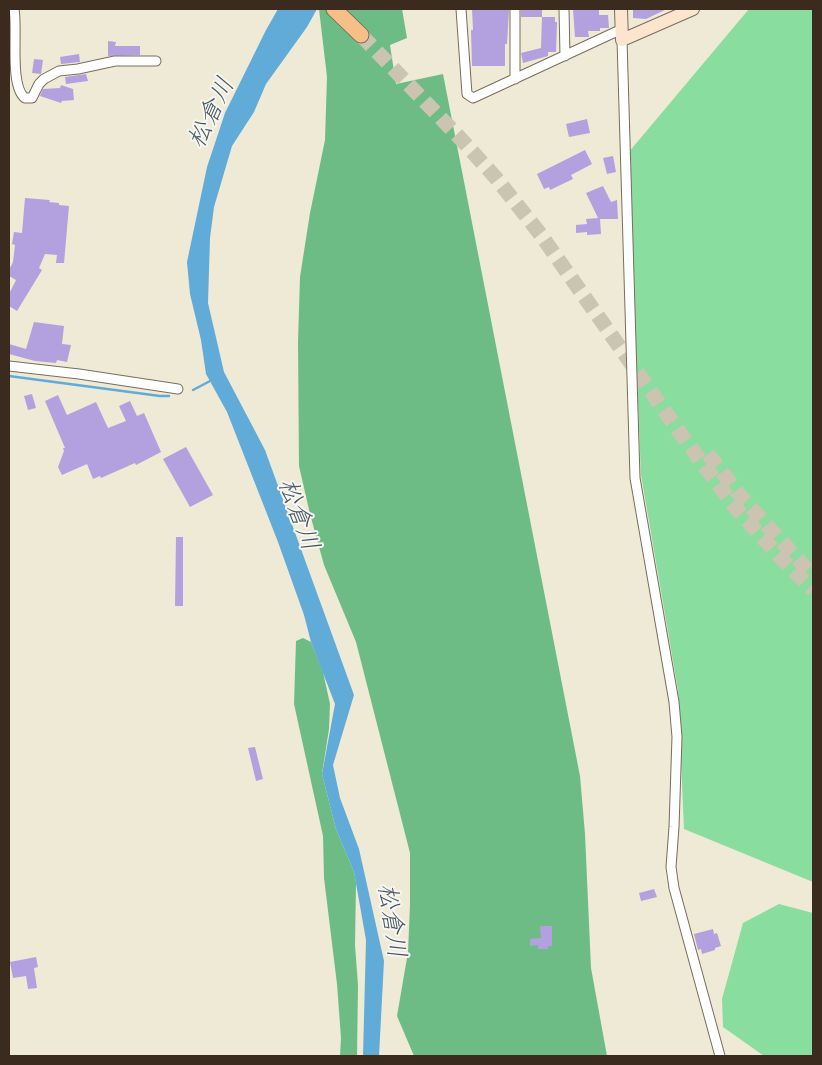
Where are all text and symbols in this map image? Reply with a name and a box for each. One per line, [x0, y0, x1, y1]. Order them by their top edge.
water label: 松倉川 [182, 73, 242, 153]
water label: 松倉川 [271, 475, 325, 555]
water label: 松倉川 [371, 882, 411, 960]

